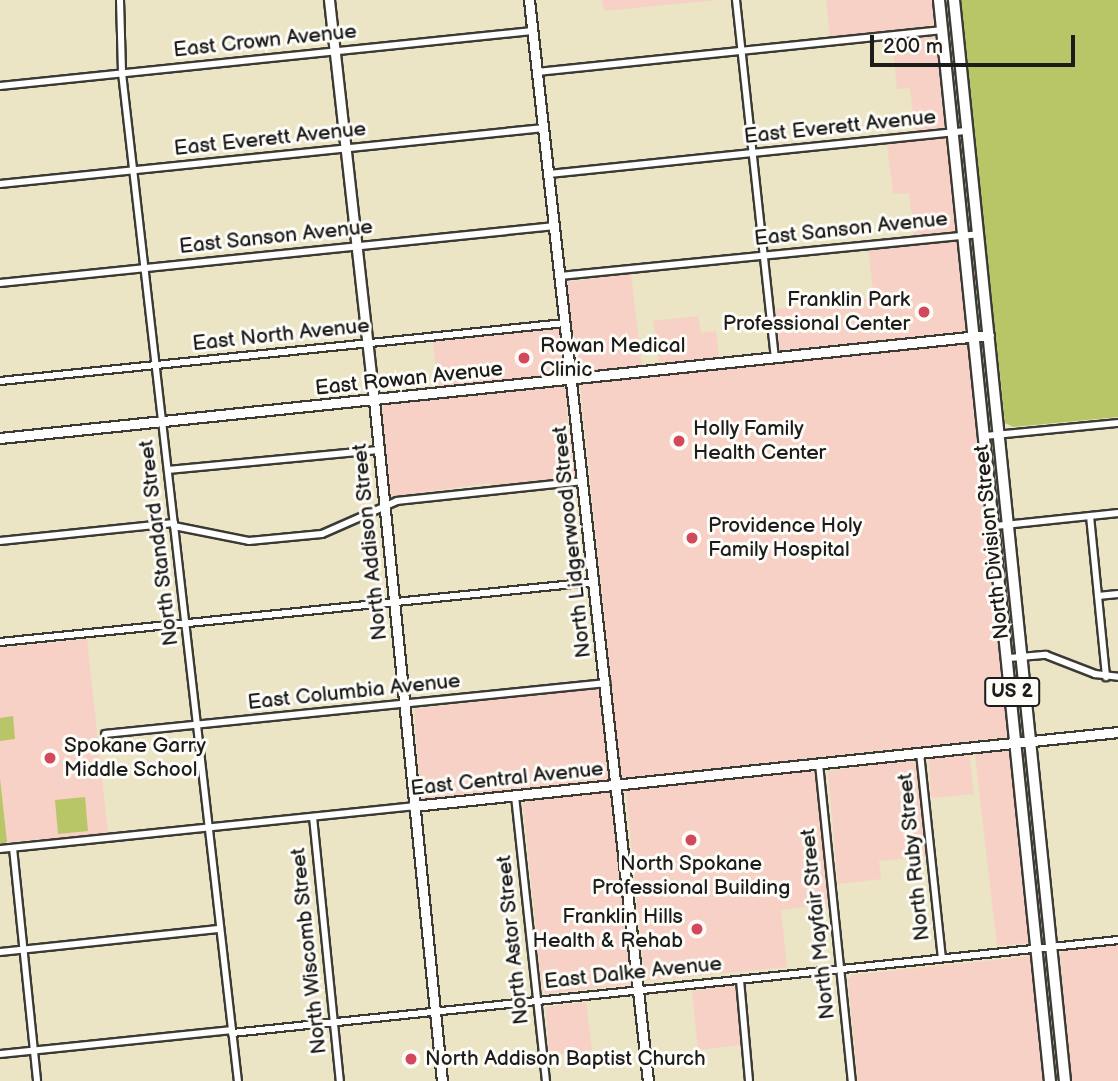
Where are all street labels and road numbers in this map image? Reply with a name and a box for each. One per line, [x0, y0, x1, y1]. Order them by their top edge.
street label: East Crown Avenue [172, 19, 358, 63]
street label: East Everett Avenue [743, 104, 937, 150]
street label: East Everett Avenue [173, 116, 367, 162]
street label: East Sanson Avenue [753, 206, 949, 252]
street label: East Sanson Avenue [178, 214, 374, 260]
street label: East North Avenue [191, 313, 371, 357]
street label: East Rowan Avenue [314, 357, 504, 401]
street label: North Lidgerwood Street [547, 425, 597, 659]
street label: North Standard Street [134, 438, 184, 648]
street label: North Addison Street [347, 442, 393, 642]
street label: North Division Street [969, 443, 1015, 641]
street label: East Columbia Avenue [246, 668, 462, 716]
road number: US 2 [984, 677, 1040, 708]
street label: East Central Avenue [409, 756, 605, 802]
street label: North Ruby Street [893, 771, 935, 943]
street label: North Mayfair Street [795, 827, 841, 1021]
street label: North Wiscomb Street [286, 846, 332, 1056]
street label: North Astor Street [492, 854, 534, 1026]
street label: East Dalke Avenue [543, 951, 723, 995]

